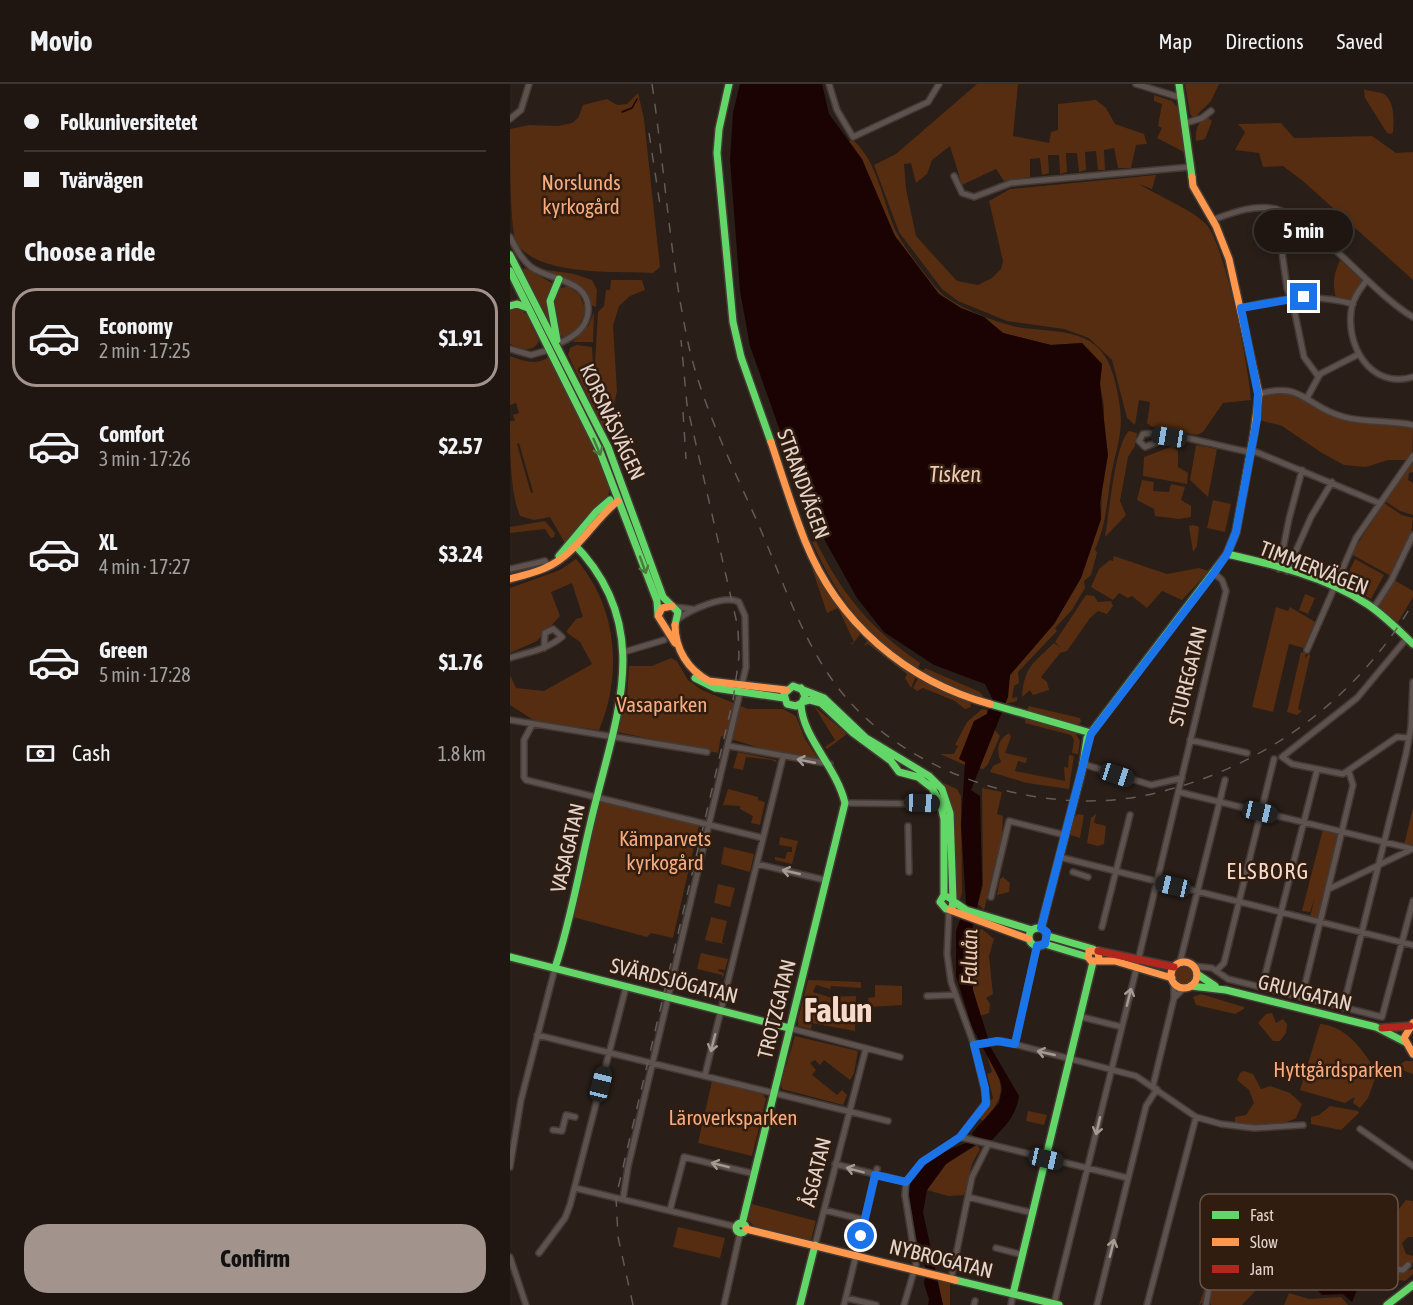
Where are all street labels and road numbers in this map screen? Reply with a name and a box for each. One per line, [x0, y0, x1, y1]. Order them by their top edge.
street label: KORSNÄSVÄGEN [576, 360, 650, 483]
street label: STRANDVÄGEN [773, 425, 835, 542]
street label: TIMMERVÄGEN [1257, 535, 1372, 599]
street label: STUREGATAN [1163, 624, 1211, 728]
street label: VASAGATAN [545, 801, 589, 895]
street label: SVÄRDSJÖGATAN [608, 953, 741, 1007]
street label: TROTZGATAN [752, 957, 800, 1061]
street label: GRUVGATAN [1256, 969, 1355, 1015]
street label: ÅSGATAN [795, 1135, 835, 1209]
street label: NYBROGATAN [887, 1234, 996, 1282]

